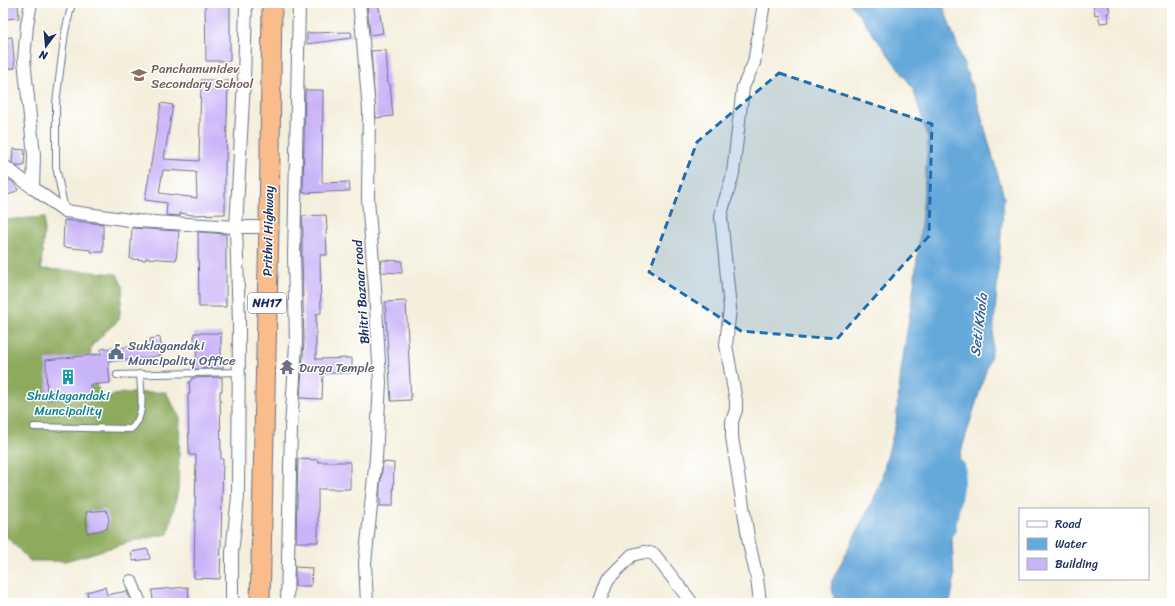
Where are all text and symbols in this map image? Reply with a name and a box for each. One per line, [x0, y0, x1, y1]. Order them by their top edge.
north arrow [26, 26, 66, 66]
text: N [37, 45, 51, 66]
place label: Panchamunidev Secondary School [151, 57, 253, 95]
school or university icon: Panchamunidev Secondary School [130, 66, 148, 84]
street label: Prithvi Highway [256, 185, 280, 277]
street label: Bhitri Bazaar road [346, 238, 376, 345]
water label: Seti Khola [963, 291, 995, 358]
road number: NH17 [248, 293, 286, 313]
place label: Suklagandaki Muncipality Office [128, 334, 236, 372]
public building icon: Suklagandaki Muncipality Office [107, 343, 125, 361]
place label: Durga Temple [299, 356, 375, 379]
temple icon: Durga Temple [278, 358, 296, 376]
building icon: Shuklagandaki Muncipality [59, 368, 77, 386]
place label: Shuklagandaki Muncipality [26, 384, 110, 422]
legend [1019, 508, 1149, 580]
text: Road [1055, 513, 1082, 535]
text: Water [1055, 533, 1088, 555]
text: Building [1055, 553, 1098, 575]

